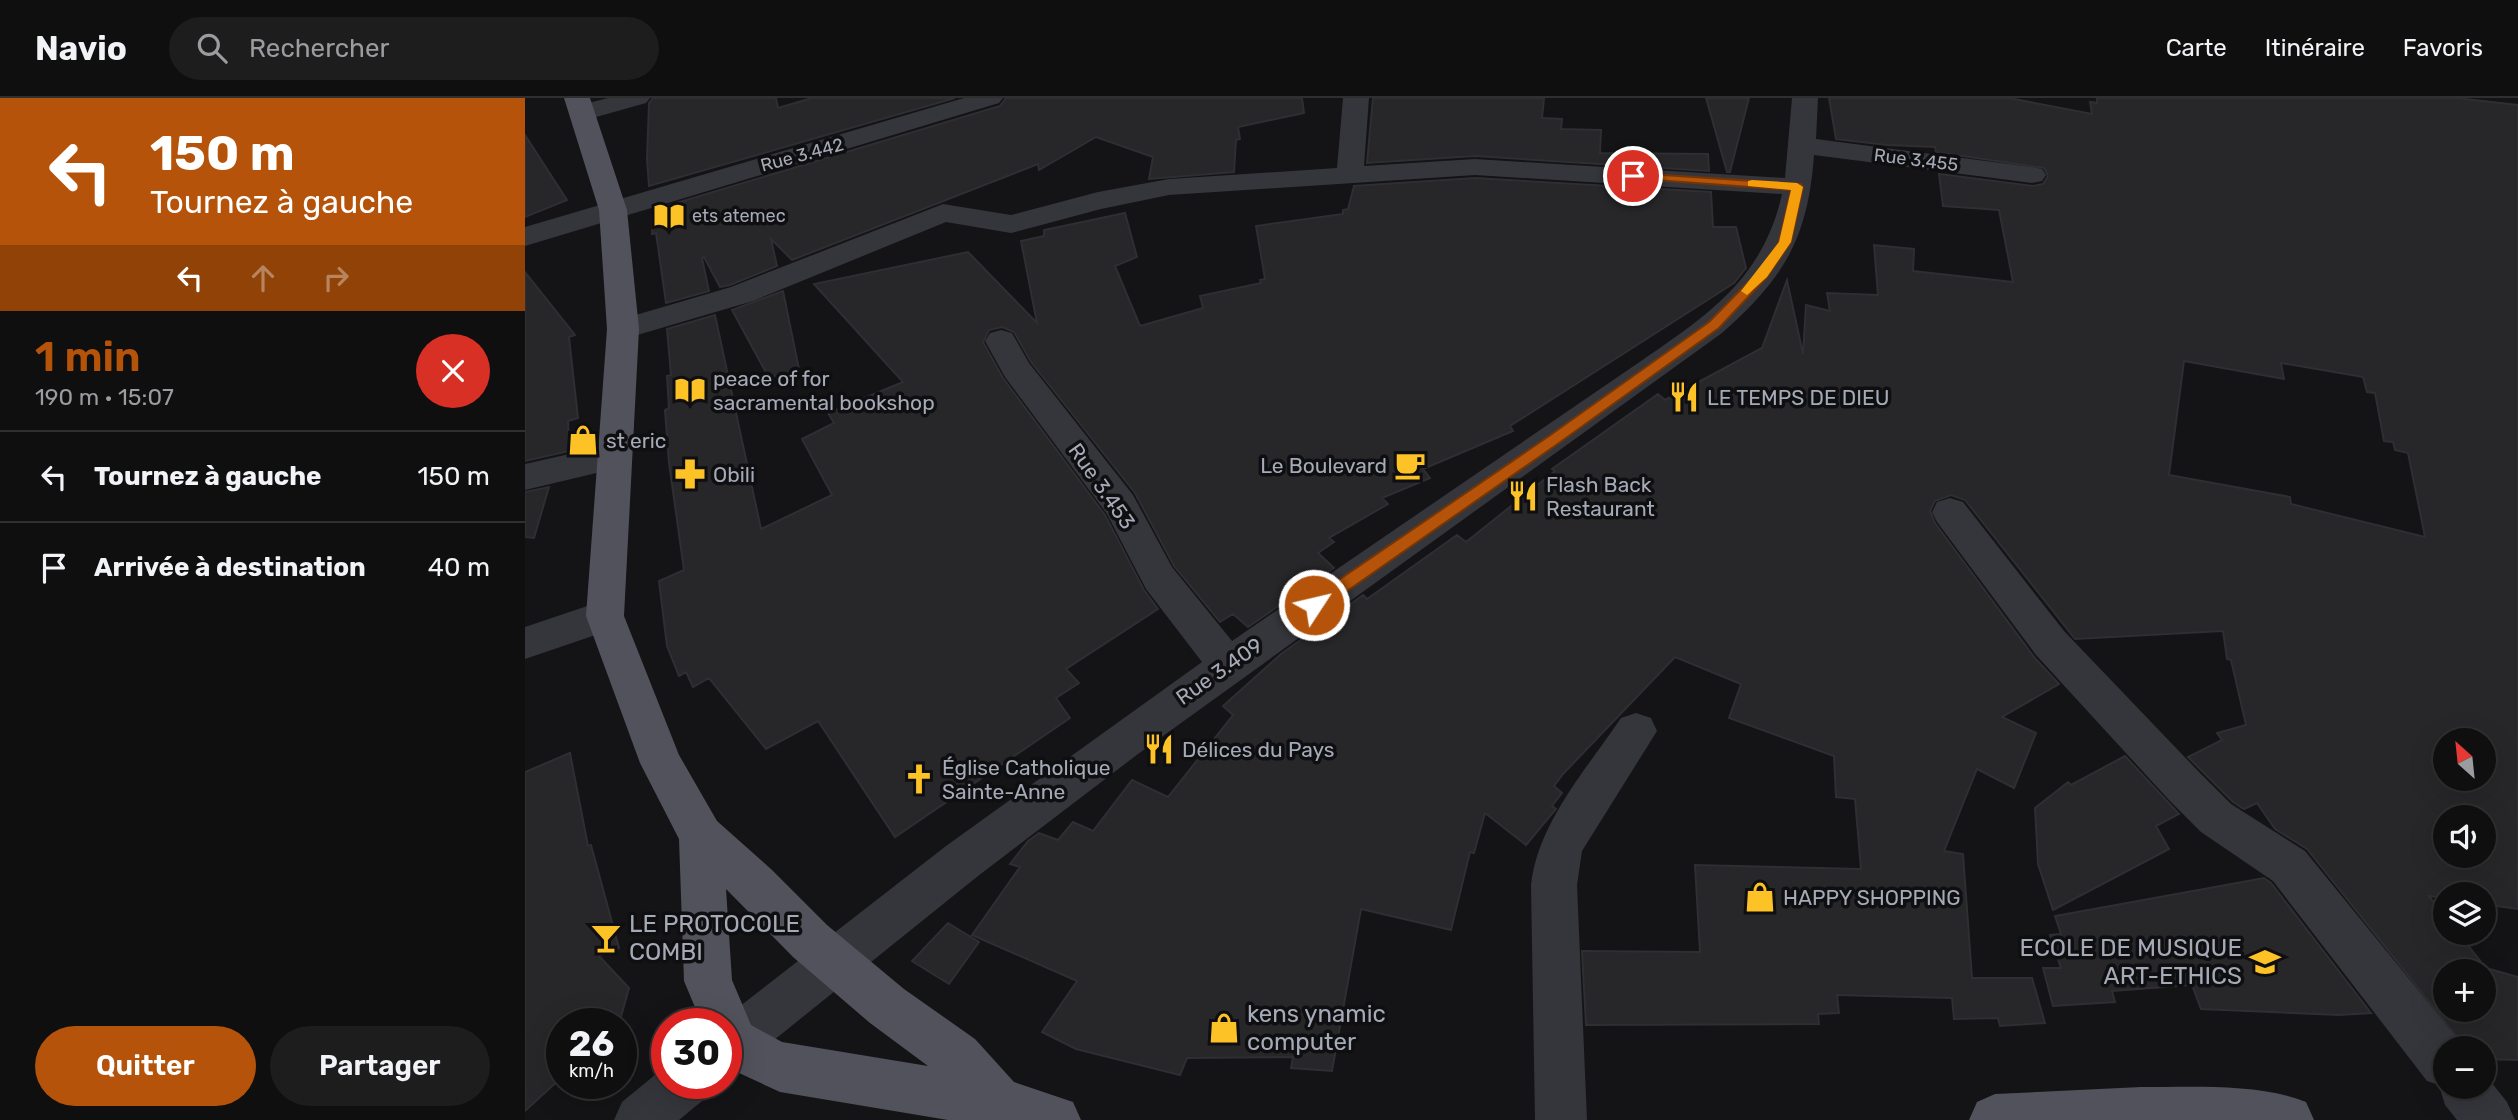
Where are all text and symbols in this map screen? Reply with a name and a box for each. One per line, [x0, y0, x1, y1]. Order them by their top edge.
search box [169, 17, 659, 80]
text: Navio [35, 29, 127, 68]
icon: search [193, 29, 231, 67]
text: Rechercher [249, 33, 389, 64]
text: Carte [2166, 34, 2227, 62]
text: Itinéraire [2265, 34, 2365, 62]
text: Favoris [2403, 34, 2483, 62]
text: 150 m [150, 124, 295, 182]
icon: left [35, 126, 126, 217]
street label: Rue 3.442 [758, 133, 846, 177]
street label: Rue 3.455 [1873, 144, 1959, 176]
pin [1603, 146, 1663, 206]
icon: arrive [1614, 157, 1652, 195]
text: Tournez à gauche [150, 183, 413, 221]
library icon: ets atemec [652, 199, 686, 233]
place label: ets atemec [692, 205, 786, 227]
icon: left [171, 259, 209, 297]
icon: ahead [244, 259, 282, 297]
icon: right [317, 259, 355, 297]
text: 1 min [35, 332, 141, 382]
button: close [416, 334, 490, 408]
place label: peace of for sacramental bookshop [713, 366, 935, 415]
library icon: peace of for sacramental bookshop [673, 373, 707, 407]
restaurant icon: LE TEMPS DE DIEU [1667, 380, 1701, 414]
text: 190 m · 15:07 [35, 383, 174, 411]
place label: LE TEMPS DE DIEU [1707, 385, 1889, 410]
shop icon: st eric [566, 423, 600, 457]
place label: st eric [606, 428, 666, 453]
street label: Rue 3.453 [1063, 438, 1141, 534]
cafe icon: Le Boulevard [1393, 448, 1427, 482]
place label: Le Boulevard [1260, 453, 1387, 478]
pharmacy icon: Obili [673, 457, 707, 491]
icon: left [35, 458, 73, 496]
text: Tournez à gauche [94, 461, 322, 492]
text: 150 m [417, 461, 490, 492]
place label: Obili [713, 462, 755, 487]
place label: Flash Back Restaurant [1546, 472, 1655, 521]
restaurant icon: Flash Back Restaurant [1506, 479, 1540, 513]
icon: arrive [35, 549, 73, 587]
text: Arrivée à destination [94, 552, 366, 583]
text: 40 m [428, 552, 490, 583]
position arrow [1277, 568, 1351, 642]
street label: Rue 3.409 [1171, 632, 1267, 710]
north arrow [2433, 728, 2495, 791]
map controls [2433, 728, 2496, 1099]
restaurant icon: Délices du Pays [1142, 732, 1176, 766]
place label: Délices du Pays [1182, 737, 1335, 762]
place label: Église Catholique Sainte-Anne [942, 755, 1111, 804]
church icon: Église Catholique Sainte-Anne [902, 762, 936, 796]
button: sound [2433, 805, 2496, 868]
shop icon: HAPPY SHOPPING [1743, 880, 1777, 914]
button: layers [2433, 882, 2496, 945]
place label: HAPPY SHOPPING [1783, 885, 1961, 910]
place label: LE PROTOCOLE COMBI [629, 910, 800, 966]
bar icon: LE PROTOCOLE COMBI [589, 921, 623, 955]
place label: ECOLE DE MUSIQUE ART-ETHICS [2020, 934, 2242, 990]
school or university icon: ECOLE DE MUSIQUE ART-ETHICS [2248, 945, 2282, 979]
button: + [2433, 959, 2496, 1022]
place label: kens ynamic computer [1247, 1000, 1386, 1056]
speed limit sign: 30 [651, 1008, 742, 1099]
shop icon: kens ynamic computer [1207, 1011, 1241, 1045]
text: 26 [569, 1023, 614, 1065]
button: Quitter [35, 1026, 256, 1106]
button: Partager [270, 1026, 490, 1106]
button: − [2433, 1036, 2496, 1099]
text: km/h [569, 1060, 614, 1082]

